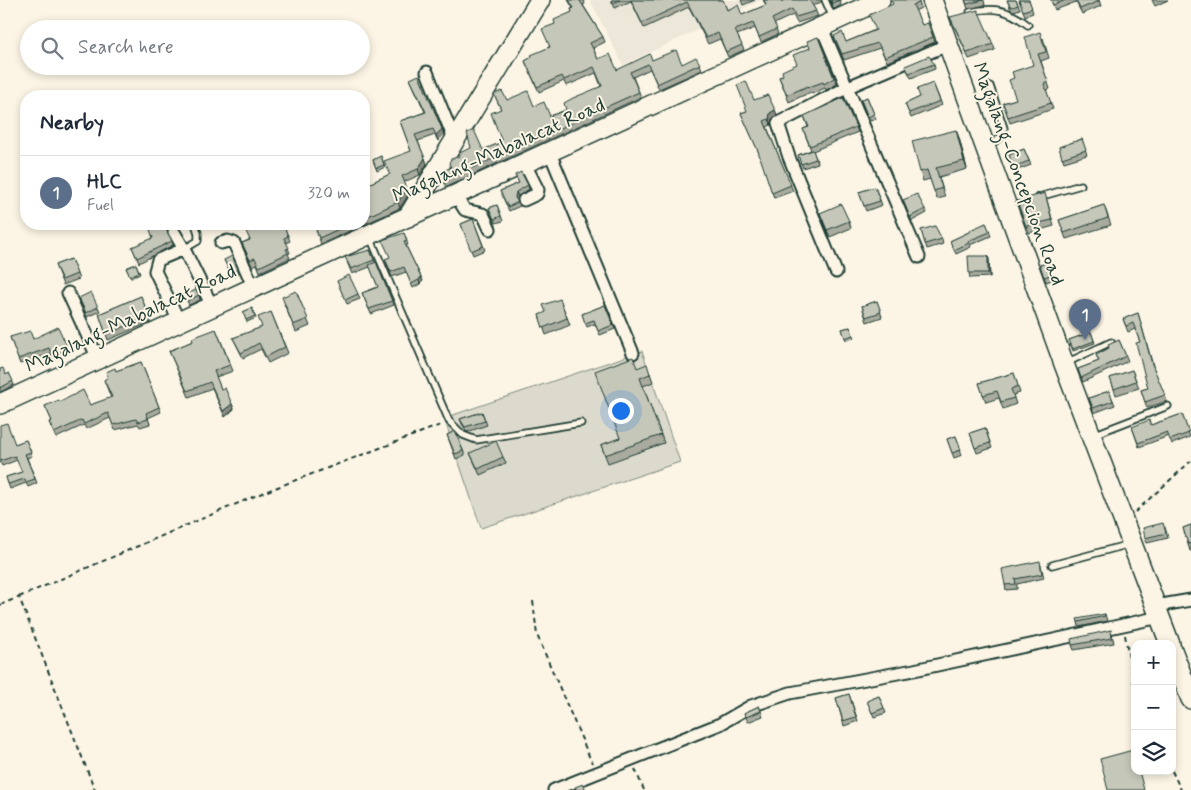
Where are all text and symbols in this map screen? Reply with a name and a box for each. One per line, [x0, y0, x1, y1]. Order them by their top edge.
search box [20, 20, 370, 75]
icon: search [38, 34, 66, 62]
text: Search here [78, 35, 174, 60]
street label: Magalang-Concepcion Road [963, 59, 1071, 290]
street label: Magalang-Mabalacat Road [388, 92, 610, 212]
text: Nearby [40, 109, 104, 137]
text: HLC [87, 170, 122, 195]
text: 1 [52, 183, 60, 204]
text: 320 m [308, 183, 350, 204]
text: Fuel [87, 195, 114, 216]
street label: Magalang-Mabalacat Road [21, 258, 242, 382]
pin: 1 [1069, 299, 1101, 340]
your location [608, 398, 634, 424]
map controls [1131, 640, 1176, 775]
button: + [1131, 640, 1176, 685]
button: − [1131, 685, 1176, 730]
button: layers [1131, 730, 1176, 775]

